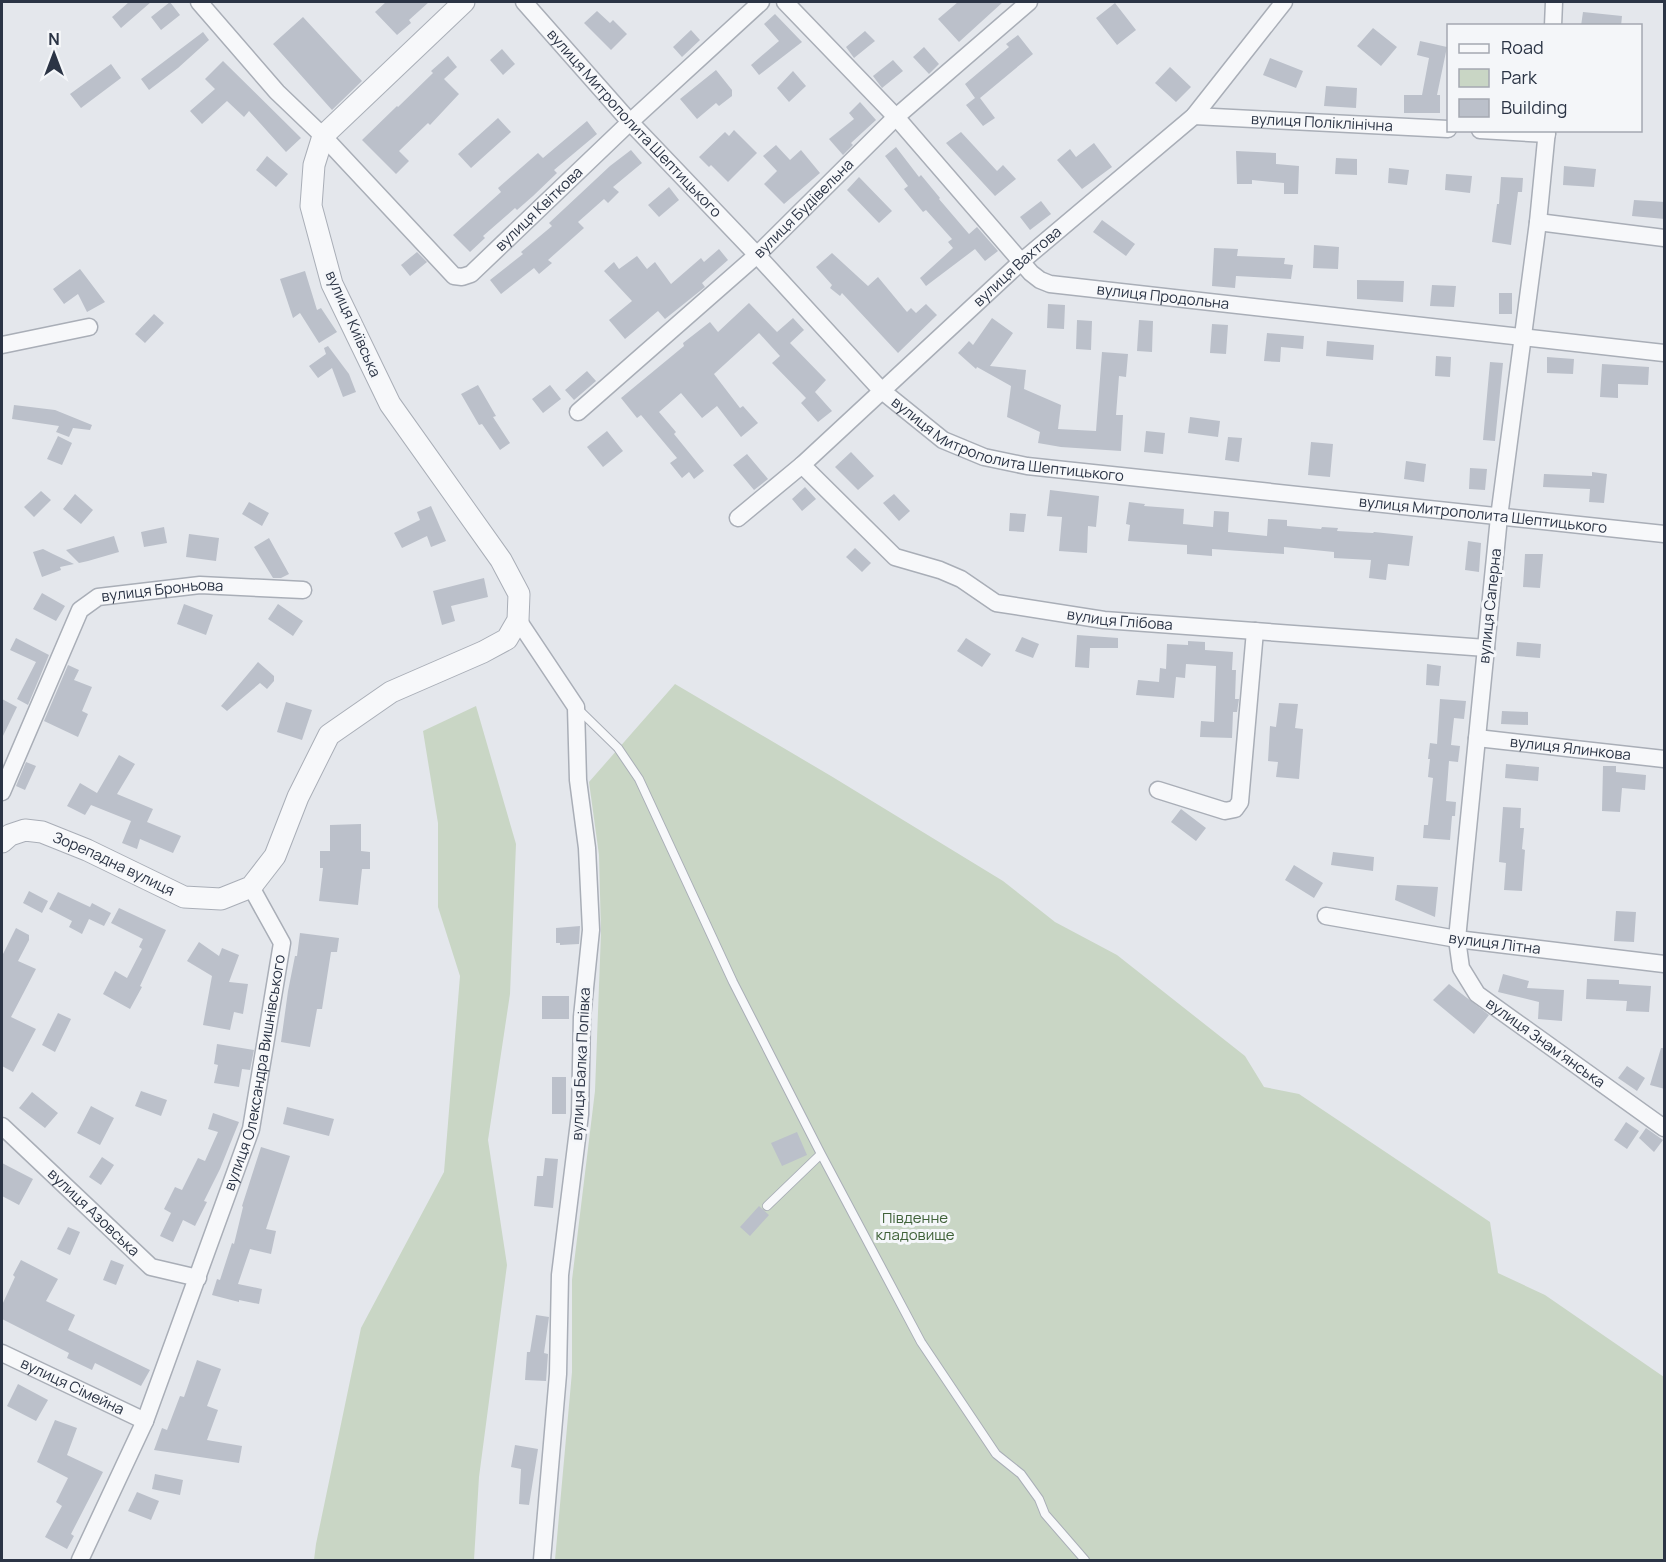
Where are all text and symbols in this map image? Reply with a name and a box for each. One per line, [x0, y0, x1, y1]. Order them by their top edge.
north arrow [24, 24, 84, 84]
street label: вулиця Митрополита Шептицького [542, 24, 727, 222]
legend [1447, 24, 1642, 132]
text: N [48, 28, 60, 50]
text: Road [1501, 35, 1544, 59]
text: Park [1501, 65, 1538, 89]
text: Building [1501, 95, 1567, 119]
street label: вулиця Поліклінічна [1250, 108, 1393, 136]
street label: вулиця Будівельна [749, 154, 858, 263]
street label: вулиця Квіткова [490, 162, 587, 256]
street label: вулиця Вахтова [968, 221, 1066, 311]
street label: вулиця Київська [321, 267, 386, 380]
street label: вулиця Продольна [1096, 278, 1230, 314]
street label: вулиця Митрополита Шептицького [887, 391, 1125, 486]
street label: вулиця Митрополита Шептицького [1358, 491, 1608, 538]
street label: вулиця Саперна [1473, 547, 1506, 665]
street label: вулиця Броньова [100, 574, 224, 607]
street label: вулиця Глібова [1065, 603, 1174, 635]
street label: вулиця Ялинкова [1509, 731, 1632, 765]
street label: Зорепадна вулиця [50, 826, 178, 901]
street label: вулиця Літна [1447, 927, 1542, 959]
street label: вулиця Олександра Вишнівського [219, 953, 290, 1193]
street label: вулиця Балка Попівка [566, 987, 595, 1141]
street label: вулиця Знам’янська [1482, 993, 1610, 1093]
street label: вулиця Азовська [43, 1164, 145, 1261]
park label: Південне кладовище [876, 1207, 955, 1245]
street label: вулиця Сімейна [17, 1352, 128, 1420]

